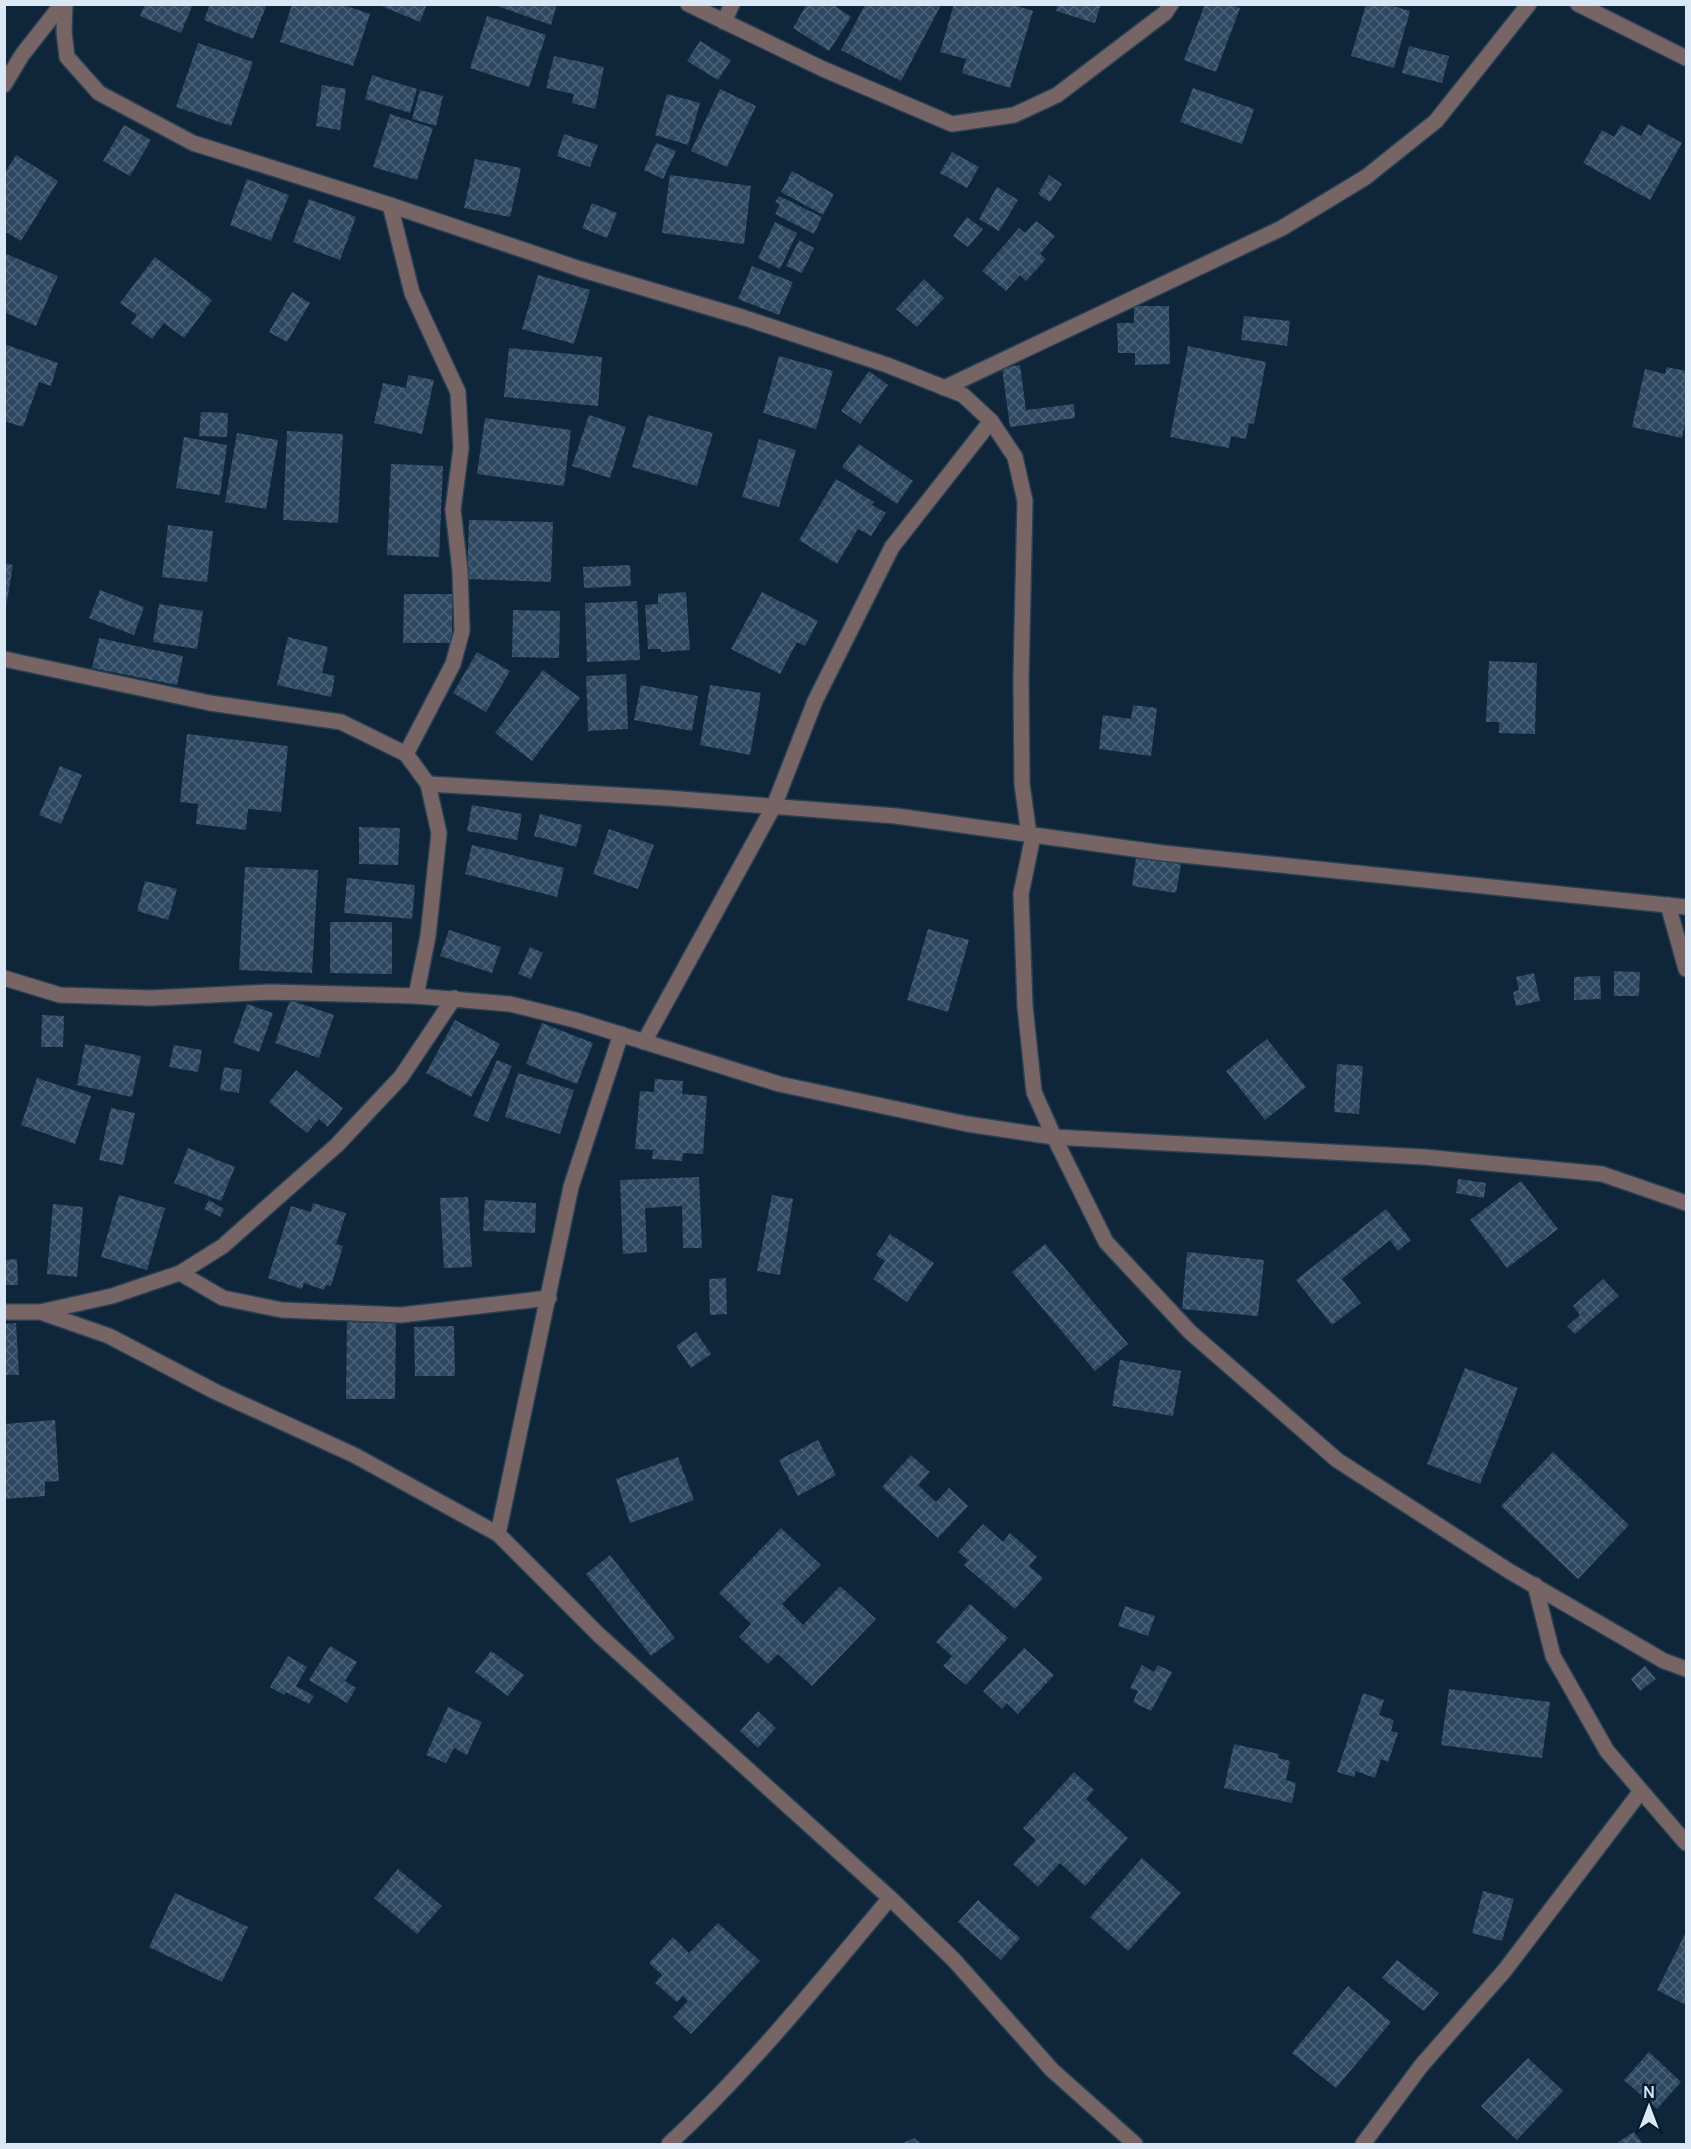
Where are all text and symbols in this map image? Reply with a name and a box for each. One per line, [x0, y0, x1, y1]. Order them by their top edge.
north arrow [1619, 2077, 1679, 2137]
text: N [1643, 2081, 1655, 2103]

